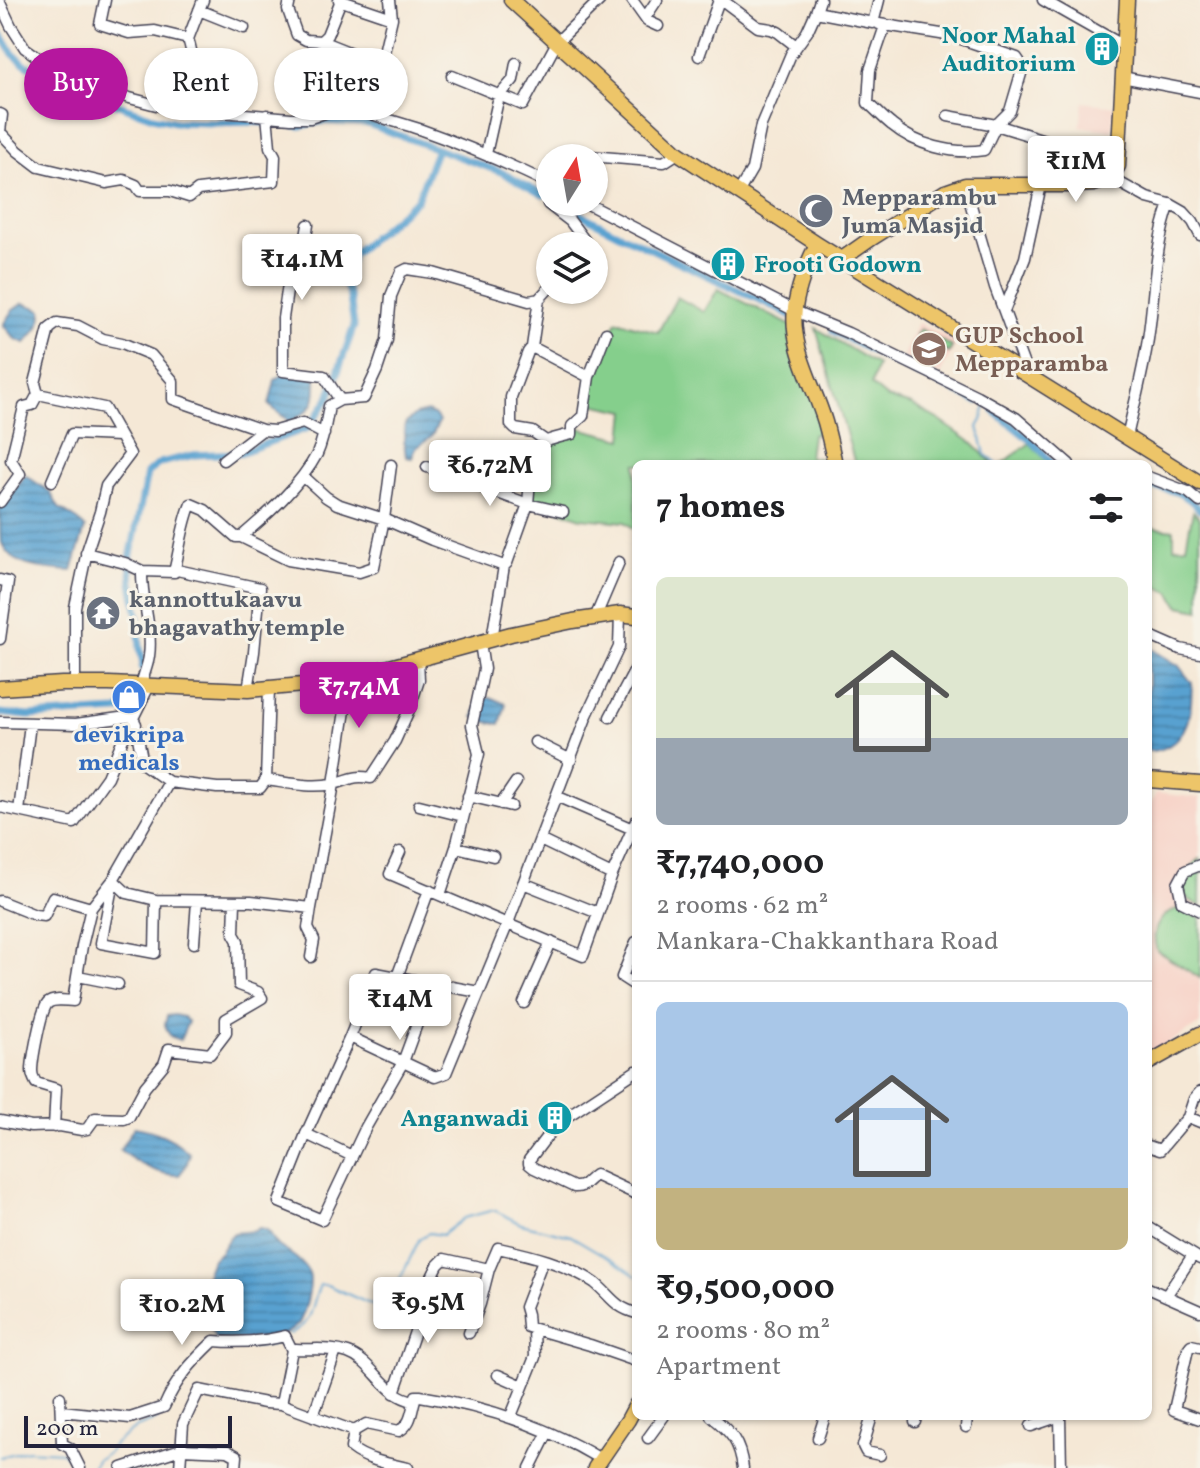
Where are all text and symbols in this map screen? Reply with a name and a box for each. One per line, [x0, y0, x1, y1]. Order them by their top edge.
place label: Noor Mahal Auditorium [942, 20, 1076, 82]
building icon: Noor Mahal Auditorium [1083, 30, 1121, 68]
chip: Buy [24, 48, 128, 120]
chip: Rent [144, 48, 258, 120]
chip: Filters [274, 48, 408, 120]
pin: ₹11M [1029, 136, 1123, 204]
north arrow [536, 144, 608, 216]
map controls [536, 144, 608, 304]
text: ₹11M [1046, 144, 1106, 180]
place label: Mepparambu Juma Masjid [841, 182, 997, 244]
mosque icon: Mepparambu Juma Masjid [797, 192, 835, 230]
button: layers [536, 232, 608, 304]
pin: ₹14.1M [237, 234, 367, 302]
text: ₹14.1M [260, 242, 344, 278]
building icon: Frooti Godown [709, 245, 747, 283]
place label: Frooti Godown [754, 249, 922, 283]
place label: GUP School Mepparamba [955, 320, 1108, 382]
school or university icon: GUP School Mepparamba [910, 330, 948, 368]
pin: ₹6.72M [425, 440, 555, 508]
text: ₹6.72M [447, 448, 533, 484]
text: 7 homes [656, 485, 785, 532]
icon: filters [1084, 486, 1128, 530]
place label: kannottukaavu bhagavathy temple [129, 584, 345, 646]
temple icon: kannottukaavu bhagavathy temple [84, 594, 122, 632]
icon: home [820, 629, 964, 773]
pin: ₹7.74M [294, 662, 424, 730]
text: ₹7.74M [318, 670, 400, 706]
shop icon: devikripa medicals [110, 678, 148, 716]
place label: devikripa medicals [73, 719, 185, 781]
text: ₹7,740,000 [656, 841, 824, 888]
text: 2 rooms · 62 m² [656, 888, 828, 924]
text: Mankara-Chakkanthara Road [656, 924, 999, 960]
pin: ₹14M [353, 974, 447, 1042]
text: ₹14M [367, 982, 433, 1018]
icon: home [820, 1054, 964, 1198]
building icon: Anganwadi [536, 1099, 574, 1137]
place label: Anganwadi [400, 1103, 529, 1137]
text: ₹9,500,000 [656, 1266, 835, 1313]
pin: ₹9.5M [372, 1277, 484, 1345]
pin: ₹10.2M [117, 1279, 247, 1347]
text: ₹9.5M [391, 1285, 465, 1321]
text: ₹10.2M [139, 1287, 225, 1323]
text: 2 rooms · 80 m² [656, 1313, 830, 1349]
text: Apartment [656, 1349, 781, 1385]
scale bar [24, 1412, 232, 1448]
text: 200 m [36, 1414, 98, 1445]

